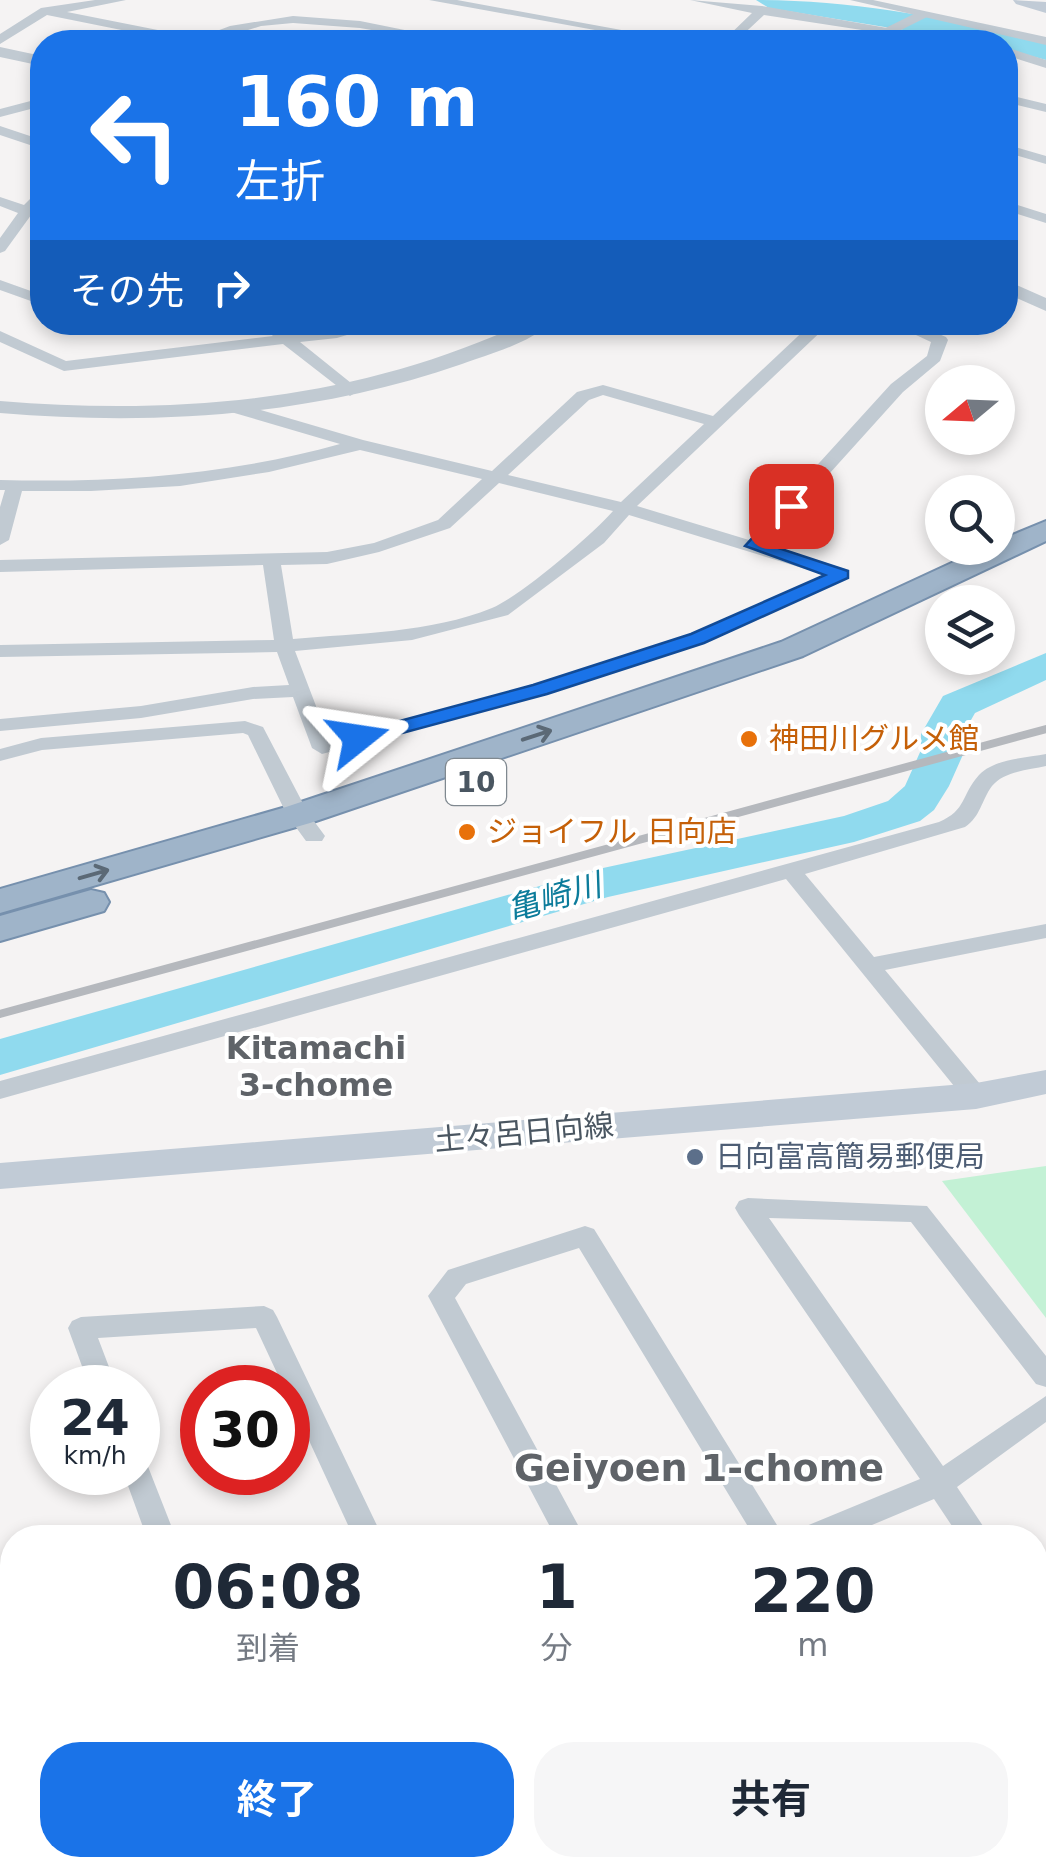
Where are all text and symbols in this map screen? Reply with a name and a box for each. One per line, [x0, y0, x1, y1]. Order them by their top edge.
text: 160 m [235, 61, 478, 143]
icon: left [70, 70, 200, 200]
text: 左折 [235, 155, 325, 208]
icon: right [204, 260, 259, 315]
text: その先 [70, 269, 184, 313]
north arrow [925, 365, 1015, 455]
map controls [925, 365, 1015, 675]
pin [749, 464, 834, 549]
button: search [925, 475, 1015, 565]
icon: arrive [764, 479, 819, 534]
button: layers [925, 585, 1015, 675]
position arrow [306, 686, 410, 790]
place label: 神田川グルメ館 [769, 721, 979, 756]
one-way arrow [521, 725, 553, 743]
marker: 神田川グルメ館 [738, 728, 760, 750]
road number: 10 [446, 759, 506, 805]
place label: ジョイフル 日向店 [487, 814, 737, 849]
marker: ジョイフル 日向店 [456, 821, 478, 843]
one-way arrow [77, 864, 109, 882]
water label: 亀崎川 [503, 865, 608, 928]
district label: Kitamachi 3-chome [226, 1029, 406, 1104]
street label: 土々呂日向線 [433, 1107, 615, 1158]
place label: 日向富高簡易郵便局 [715, 1139, 985, 1174]
marker: 日向富高簡易郵便局 [684, 1146, 706, 1168]
speed limit sign: 30 [180, 1365, 310, 1495]
text: 24 [60, 1389, 130, 1447]
text: km/h [63, 1441, 127, 1470]
district label: Geiyoen 1-chome [514, 1446, 884, 1490]
text: 06:08 [173, 1552, 364, 1622]
text: 1 [536, 1552, 578, 1622]
text: 220 [750, 1556, 876, 1626]
text: m [797, 1626, 828, 1664]
text: 到着 [236, 1629, 300, 1667]
text: 分 [541, 1629, 573, 1667]
button: 終了 [40, 1742, 514, 1857]
button: 共有 [534, 1742, 1008, 1857]

